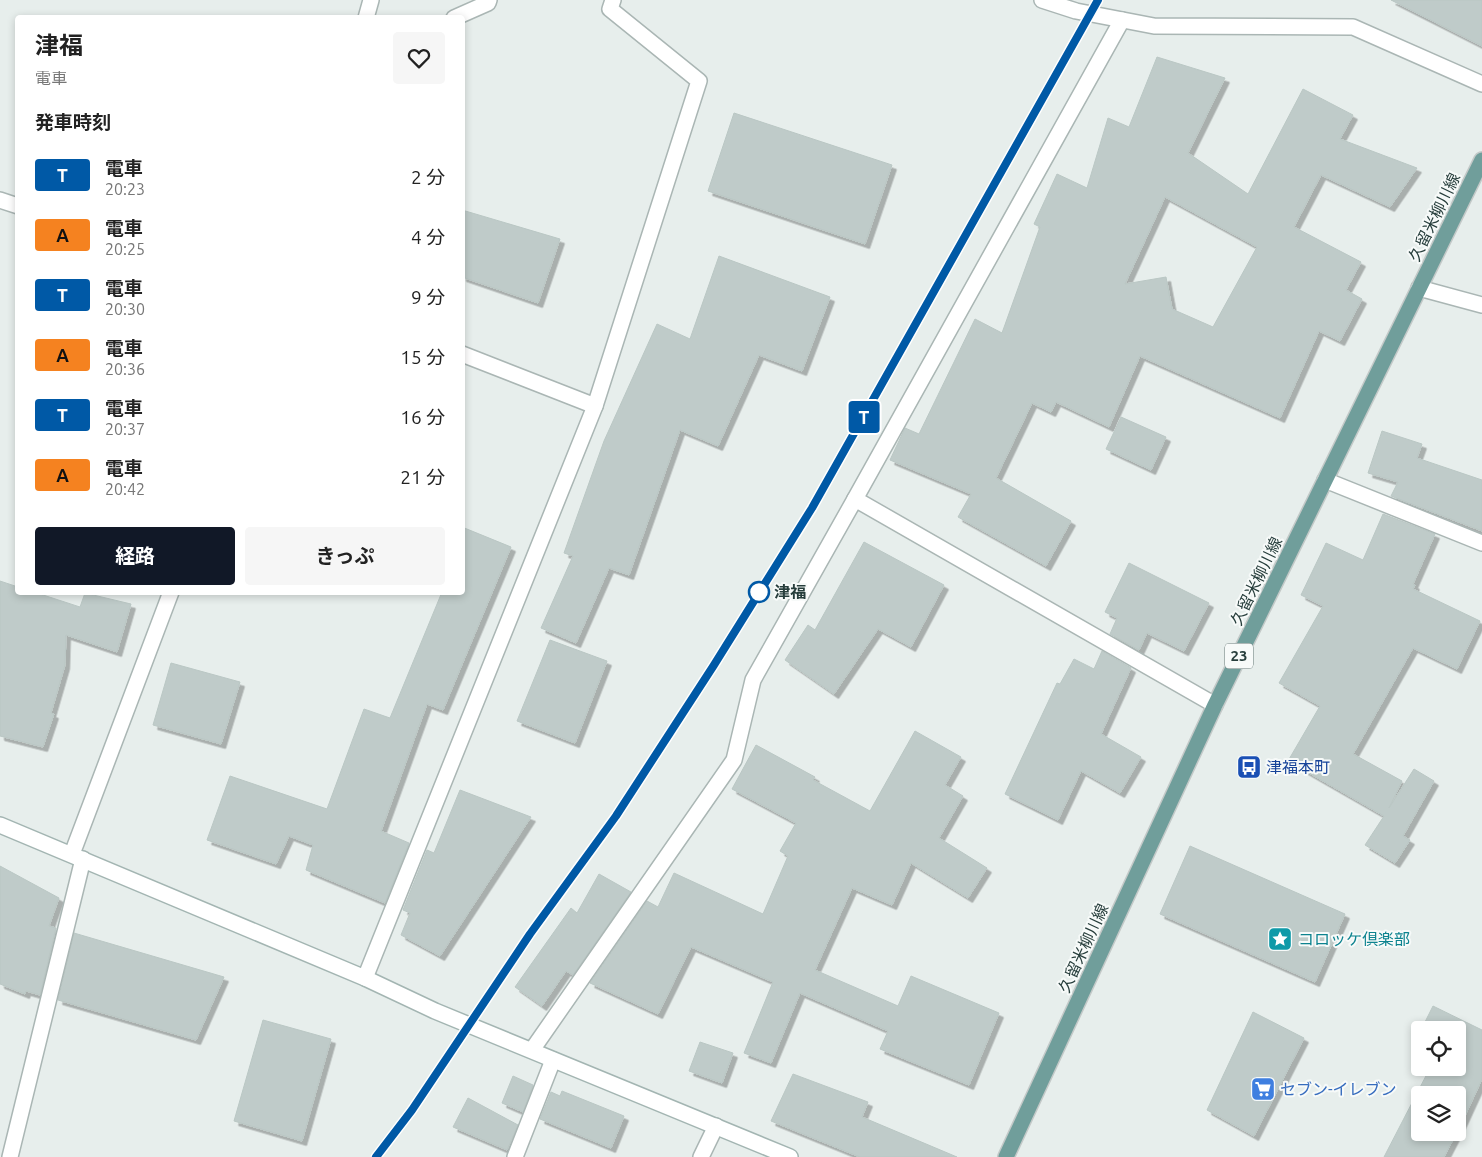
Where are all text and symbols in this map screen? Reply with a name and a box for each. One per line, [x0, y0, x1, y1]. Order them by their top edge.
text: 津福 [35, 32, 83, 59]
button: heart [393, 32, 445, 84]
text: 電車 [35, 69, 67, 87]
text: 発車時刻 [35, 111, 111, 133]
text: 電車 [105, 157, 143, 179]
text: T [57, 165, 68, 185]
text: 2 分 [411, 166, 445, 188]
street label: 久留米柳川線 [1405, 170, 1463, 264]
text: 20:23 [105, 180, 145, 198]
text: 電車 [105, 217, 143, 239]
text: A [56, 225, 69, 245]
text: 4 分 [411, 226, 445, 248]
text: 20:25 [105, 240, 145, 258]
text: 電車 [105, 277, 143, 299]
text: T [57, 285, 68, 305]
text: 9 分 [411, 286, 445, 308]
text: 20:30 [105, 300, 145, 318]
text: 電車 [105, 337, 143, 359]
text: A [56, 345, 69, 365]
text: 15 分 [400, 346, 445, 368]
text: 20:36 [105, 360, 145, 378]
text: 電車 [105, 397, 143, 419]
line badge: T [848, 401, 880, 433]
text: T [57, 405, 68, 425]
text: 16 分 [400, 406, 445, 428]
text: T [859, 407, 869, 427]
text: 20:37 [105, 420, 145, 438]
text: 電車 [105, 457, 143, 479]
text: A [56, 465, 69, 485]
text: 21 分 [400, 466, 445, 488]
text: 20:42 [105, 480, 145, 498]
button: 経路 [35, 527, 235, 585]
button: きっぷ [245, 527, 445, 585]
street label: 久留米柳川線 [1227, 534, 1285, 628]
marker: 津福 [748, 581, 770, 603]
place label: 津福 [774, 583, 806, 601]
road number: 23 [1225, 644, 1253, 668]
bus stop icon: 津福本町 [1236, 754, 1262, 780]
place label: 津福本町 [1266, 758, 1330, 776]
street label: 久留米柳川線 [1055, 901, 1111, 995]
place icon: コロッケ倶楽部 [1267, 926, 1293, 952]
place label: コロッケ倶楽部 [1298, 930, 1410, 948]
map controls [1411, 1021, 1466, 1141]
button: locate [1411, 1021, 1466, 1076]
supermarket icon: セブン-イレブン [1250, 1076, 1276, 1102]
place label: セブン-イレブン [1280, 1080, 1397, 1098]
button: layers [1411, 1086, 1466, 1141]

